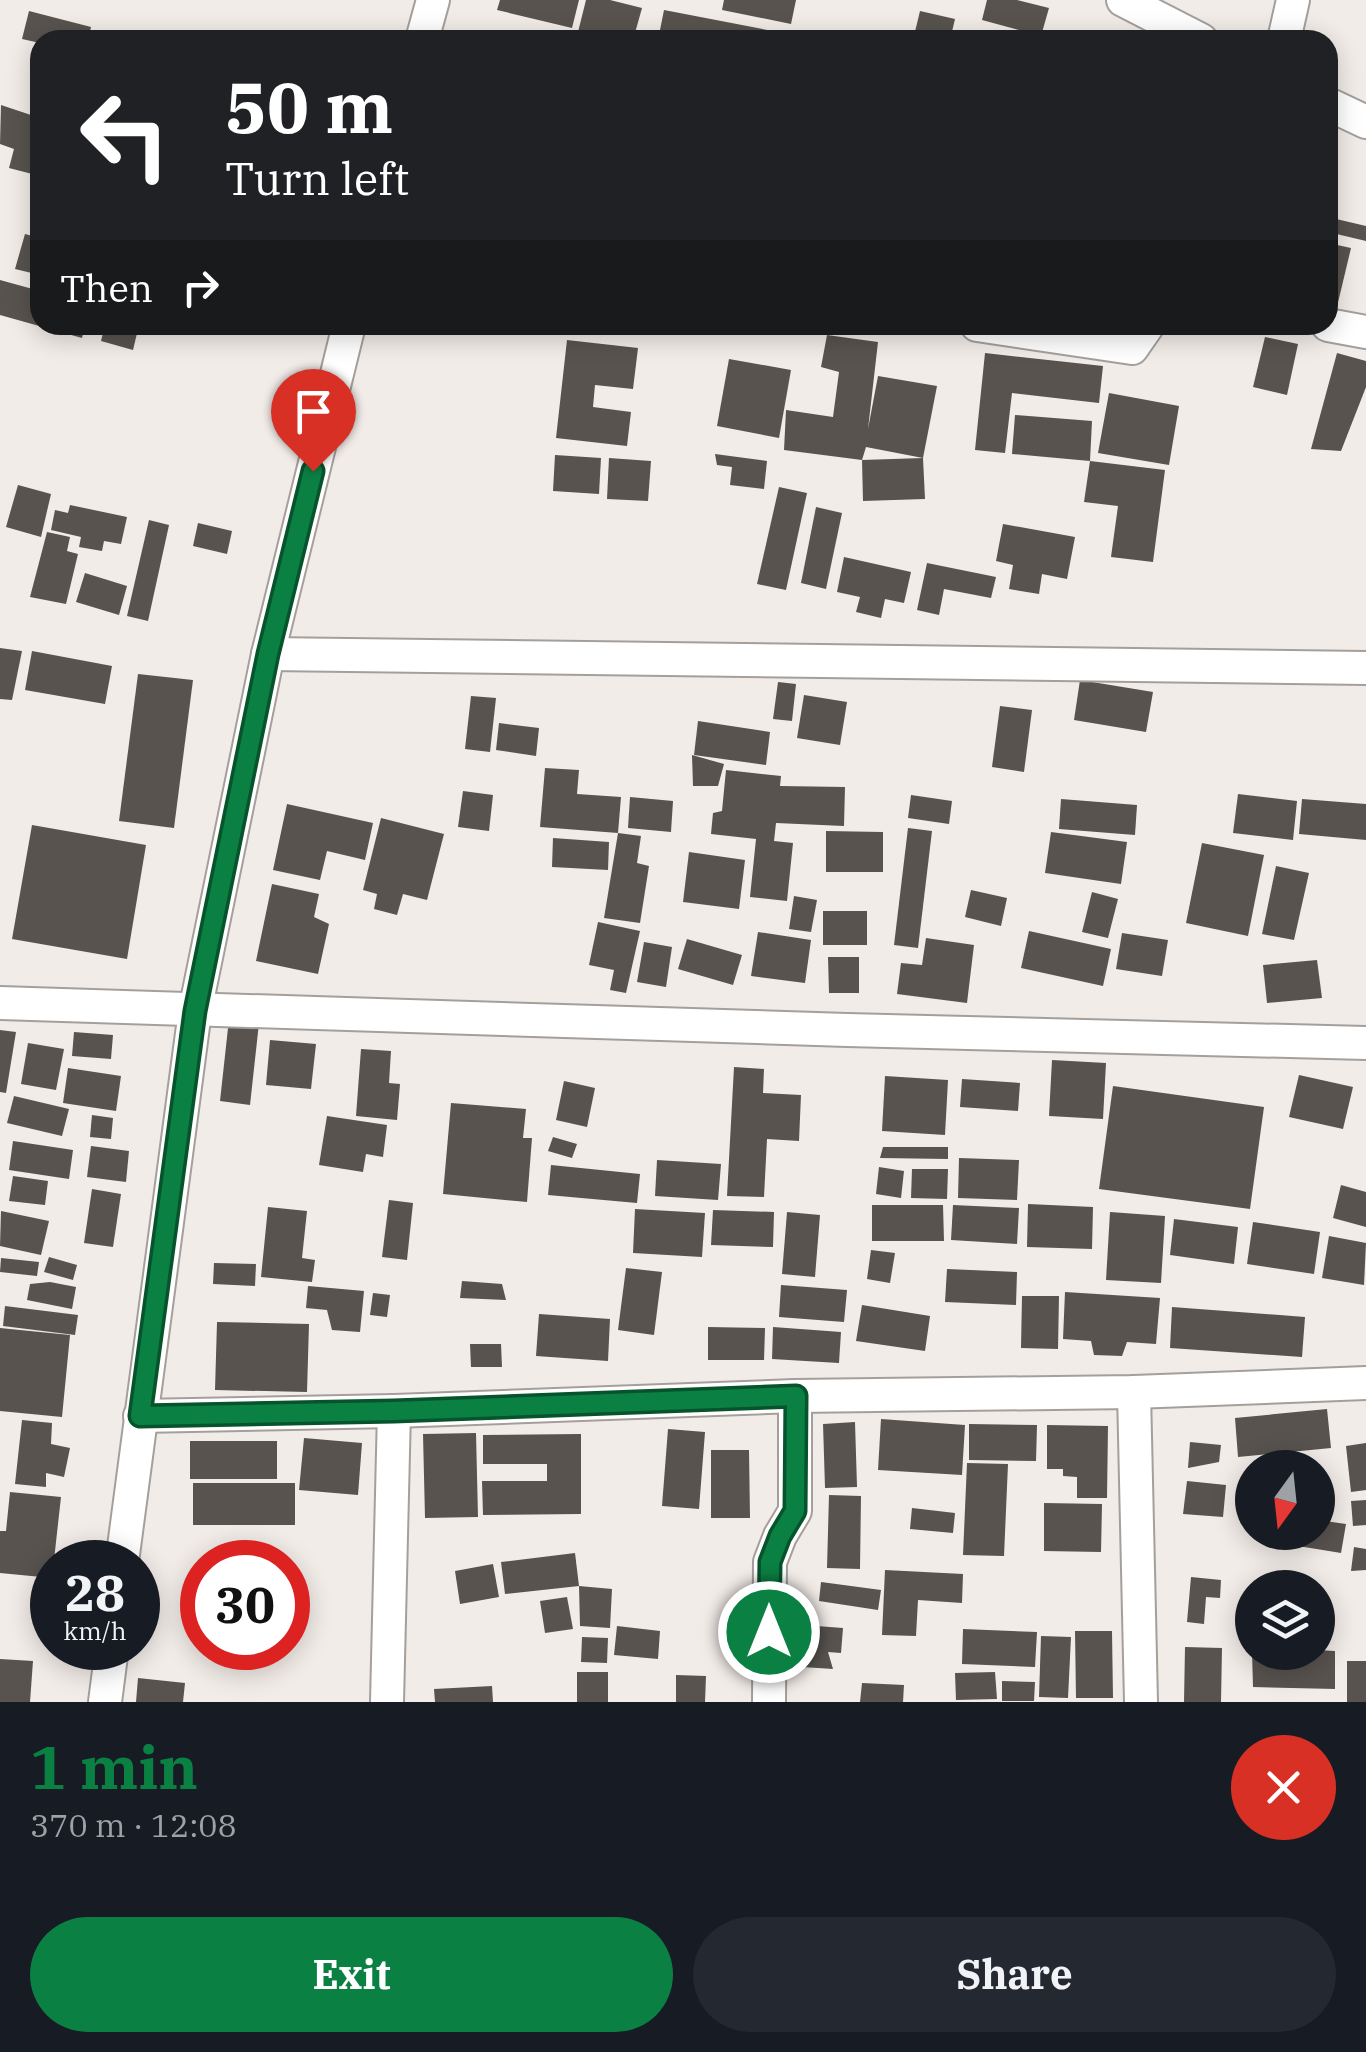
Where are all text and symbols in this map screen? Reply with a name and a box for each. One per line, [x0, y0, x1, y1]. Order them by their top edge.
text: 50 m [225, 61, 393, 152]
icon: left [60, 70, 190, 200]
text: Turn left [225, 149, 409, 207]
icon: right [173, 260, 228, 315]
text: Then [60, 263, 153, 312]
pin [271, 369, 356, 472]
icon: arrive [286, 384, 341, 439]
north arrow [1235, 1450, 1335, 1550]
map controls [1235, 1450, 1335, 1670]
speed limit sign: 30 [180, 1540, 310, 1670]
text: 28 [65, 1560, 125, 1625]
button: layers [1235, 1570, 1335, 1670]
position arrow [717, 1580, 821, 1684]
text: km/h [63, 1614, 127, 1647]
text: 1 min [30, 1727, 198, 1806]
button: close [1231, 1735, 1336, 1840]
text: 370 m · 12:08 [30, 1804, 237, 1846]
button: Exit [30, 1917, 673, 2032]
button: Share [693, 1917, 1336, 2032]

